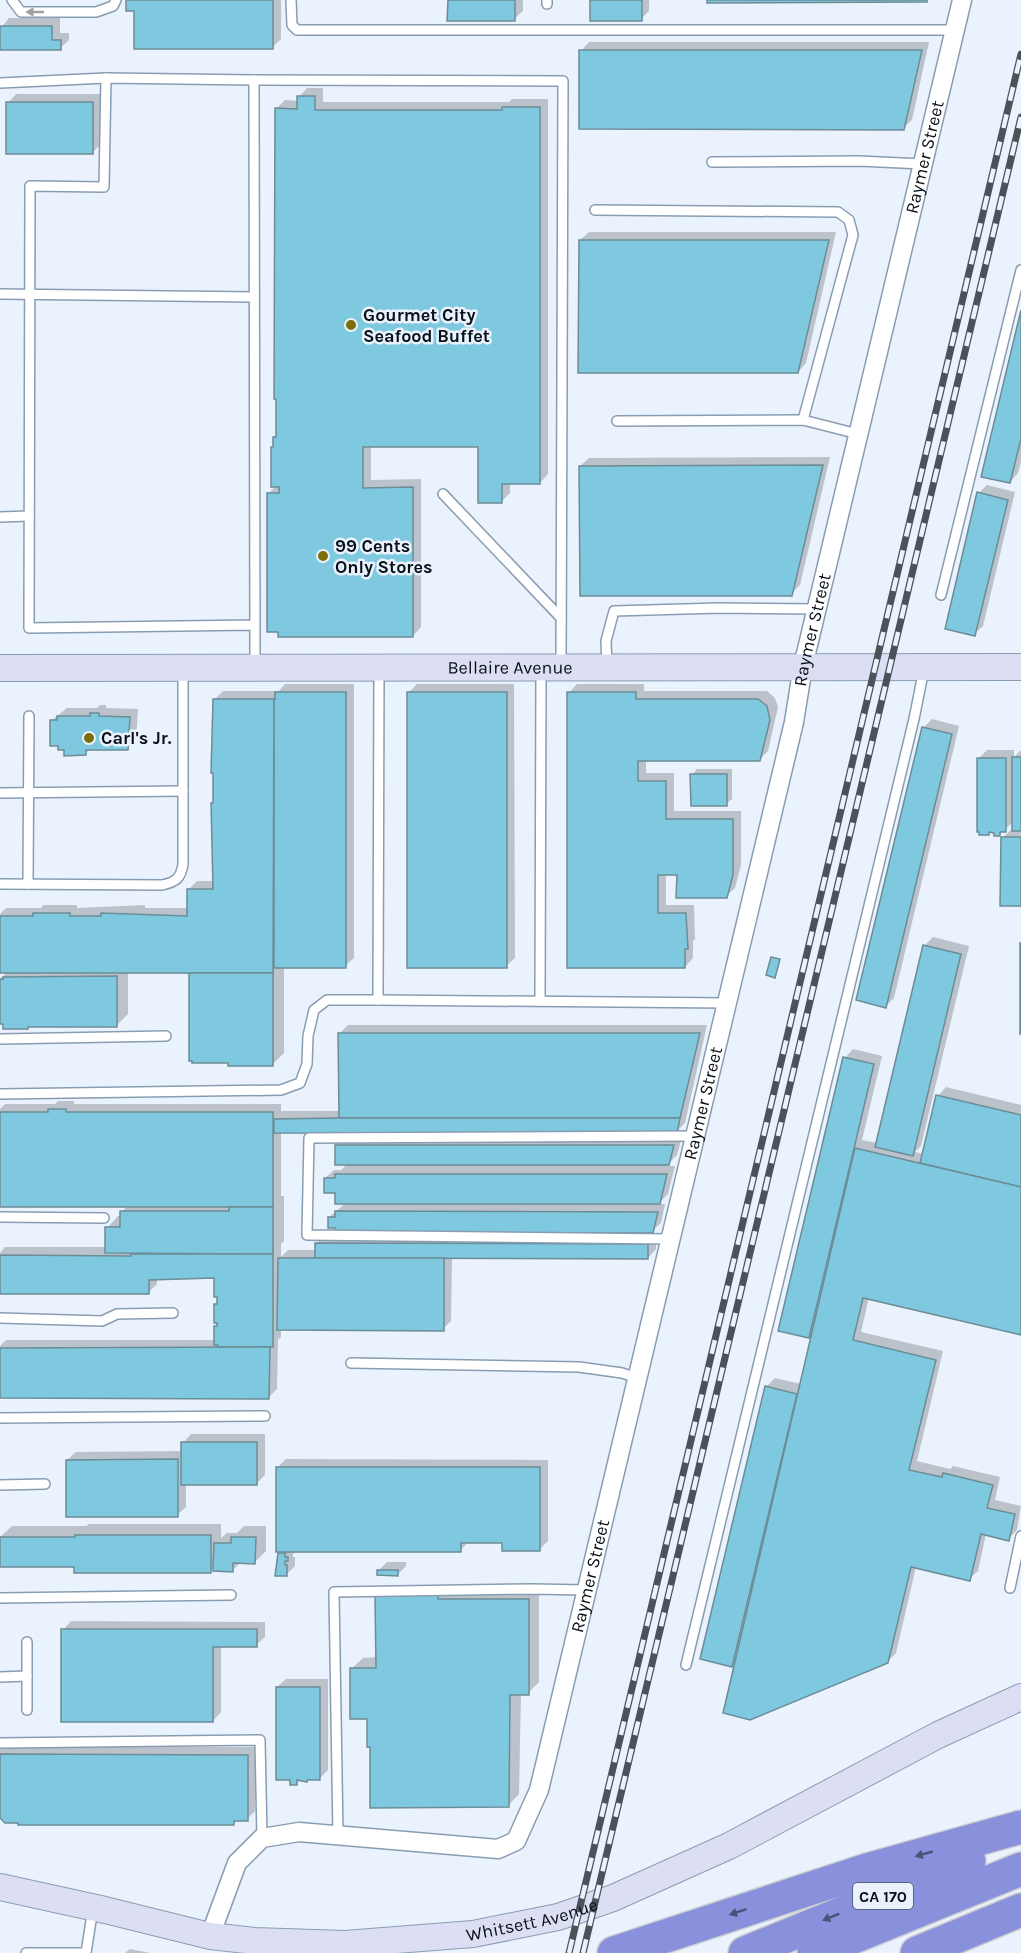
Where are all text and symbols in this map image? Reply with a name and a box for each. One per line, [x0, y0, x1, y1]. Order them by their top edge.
one-way arrow [26, 7, 45, 17]
street label: Raymer Street [900, 98, 949, 216]
place label: Gourmet City Seafood Buffet [363, 304, 490, 347]
marker: Gourmet City Seafood Buffet [344, 318, 358, 332]
place label: 99 Cents Only Stores [335, 535, 432, 578]
marker: 99 Cents Only Stores [316, 549, 330, 563]
street label: Raymer Street [789, 571, 836, 688]
street label: Bellaire Avenue [447, 656, 573, 679]
place label: Carl's Jr. [101, 727, 172, 749]
marker: Carl's Jr. [82, 731, 96, 745]
street label: Raymer Street [679, 1044, 727, 1162]
street label: Raymer Street [566, 1517, 614, 1635]
one-way arrow [915, 1850, 933, 1860]
road number: CA 170 [853, 1883, 913, 1909]
street label: Whitsett Avenue [464, 1893, 601, 1946]
one-way arrow [729, 1908, 747, 1917]
one-way arrow [821, 1912, 839, 1922]

